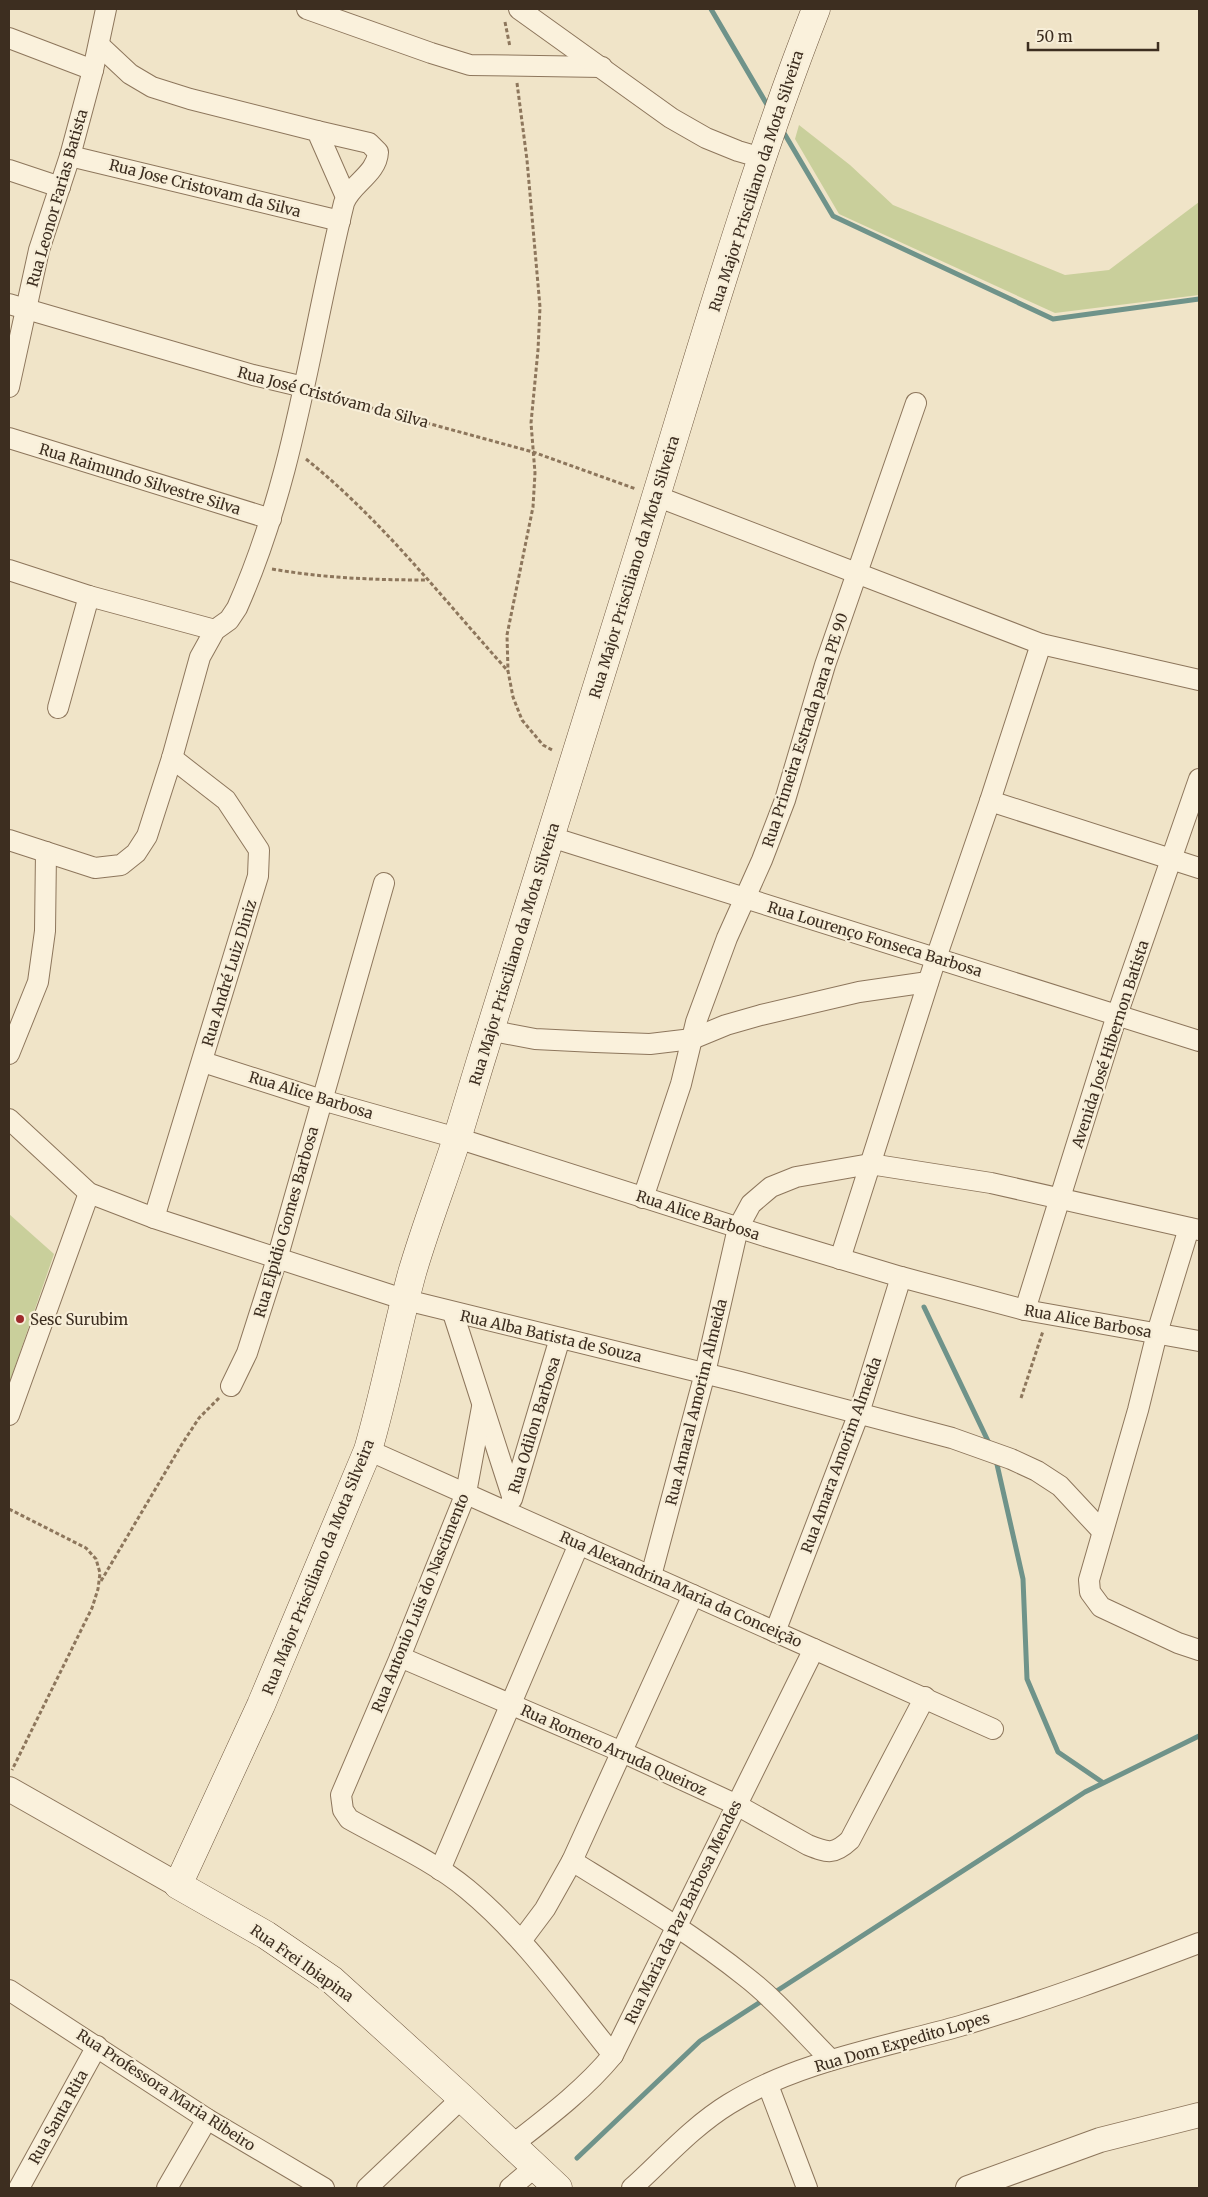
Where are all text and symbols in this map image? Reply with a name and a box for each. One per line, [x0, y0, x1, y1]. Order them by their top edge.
scale bar [1028, 20, 1158, 52]
text: 50 m [1036, 27, 1073, 46]
street label: Rua Major Prisciliano da Mota Silveira [705, 48, 807, 314]
street label: Rua Leonor Farias Batista [22, 107, 92, 289]
street label: Rua Jose Cristovam da Silva [107, 155, 303, 221]
street label: Rua José Cristóvam da Silva [235, 362, 431, 432]
street label: Rua Major Prisciliano da Mota Silveira [585, 433, 683, 701]
street label: Rua Raimundo Silvestre Silva [37, 439, 243, 519]
street label: Rua Primeira Estrada para a PE 90 [758, 610, 852, 850]
street label: Rua Major Prisciliano da Mota Silveira [465, 820, 563, 1088]
street label: Rua André Luiz Diniz [198, 897, 260, 1049]
street label: Rua Lourenço Fonseca Barbosa [765, 897, 985, 981]
street label: Avenida José Hibernon Batista [1067, 938, 1153, 1151]
street label: Rua Alice Barbosa [246, 1067, 376, 1123]
street label: Rua Elpidio Gomes Barbosa [250, 1124, 322, 1320]
street label: Rua Alice Barbosa [634, 1186, 762, 1244]
street label: Rua Amaral Amorim Almeida [661, 1297, 731, 1507]
street label: Rua Alice Barbosa [1023, 1300, 1153, 1342]
street label: Rua Alba Batista de Souza [458, 1306, 644, 1366]
place label: Sesc Surubim [30, 1310, 128, 1329]
marker: Sesc Surubim [14, 1313, 26, 1325]
street label: Rua Odilon Barbosa [504, 1354, 564, 1496]
street label: Rua Amara Amorim Almeida [797, 1354, 885, 1556]
street label: Rua Major Prisciliano da Mota Silveira [258, 1437, 378, 1697]
street label: Rua Antonio Luis do Nascimento [367, 1491, 473, 1715]
street label: Rua Alexandrina Maria da Conceição [557, 1527, 805, 1651]
street label: Rua Romero Arruda Queiroz [518, 1700, 710, 1800]
street label: Rua Maria da Paz Barbosa Mendes [620, 1797, 746, 2027]
street label: Rua Frei Ibiapina [247, 1920, 357, 2006]
street label: Rua Dom Expedito Lopes [812, 2008, 992, 2076]
street label: Rua Professora Maria Ribeiro [73, 2025, 259, 2155]
street label: Rua Santa Rita [24, 2067, 92, 2167]

